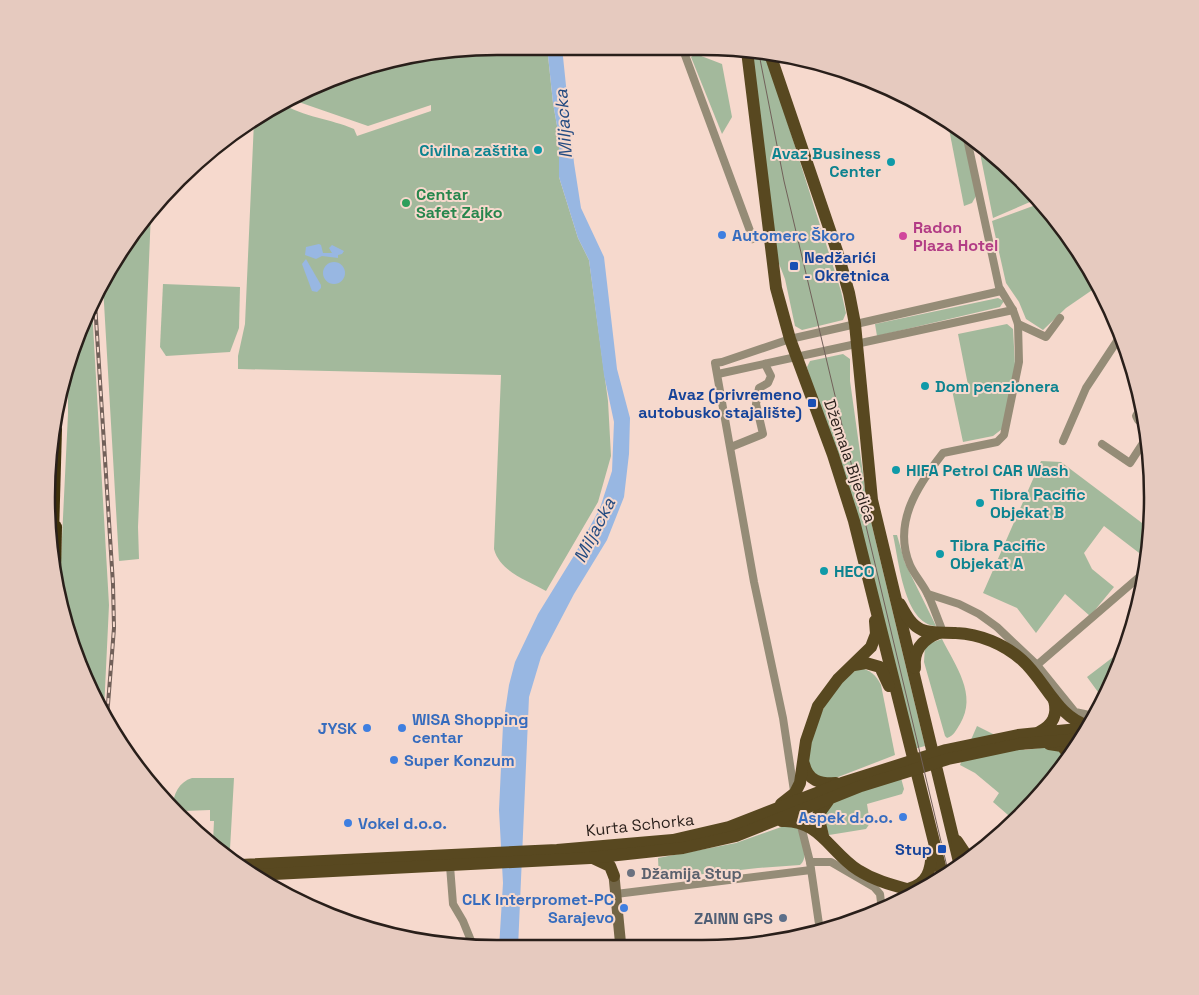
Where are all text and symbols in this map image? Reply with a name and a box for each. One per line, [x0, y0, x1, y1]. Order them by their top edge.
water label: Miljacka [549, 88, 577, 159]
place label: Civilna zaštita [419, 140, 528, 161]
place label: Avaz Business Center [772, 143, 881, 182]
marker: Civilna zaštita [532, 144, 544, 156]
marker: Avaz Business Center [885, 156, 897, 168]
place label: Centar Safet Zajko [416, 184, 503, 223]
marker: Centar Safet Zajko [400, 197, 412, 209]
place label: Radon Plaza Hotel [913, 217, 998, 256]
place label: Automerc Škoro [732, 225, 855, 246]
marker: Automerc Škoro [716, 229, 728, 241]
marker: Radon Plaza Hotel [897, 230, 909, 242]
place label: Nedžarići - Okretnica [804, 247, 889, 286]
marker: Nedžarići - Okretnica [788, 260, 800, 272]
place label: Dom penzionera [935, 376, 1059, 397]
marker: Dom penzionera [919, 380, 931, 392]
place label: Avaz (privremeno autobusko stajalište) [638, 384, 802, 423]
street label: Džemala Bijedića [819, 396, 881, 526]
marker: Avaz (privremeno autobusko stajalište) [806, 397, 818, 409]
place label: HIFA Petrol CAR Wash [906, 460, 1069, 481]
marker: HIFA Petrol CAR Wash [890, 464, 902, 476]
place label: Tibra Pacific Objekat B [990, 484, 1086, 523]
water label: Miljacka [568, 493, 620, 566]
marker: Tibra Pacific Objekat B [974, 497, 986, 509]
place label: Tibra Pacific Objekat A [950, 535, 1046, 574]
marker: Tibra Pacific Objekat A [934, 548, 946, 560]
place label: HECO [834, 561, 875, 582]
marker: HECO [818, 565, 830, 577]
place label: WISA Shopping centar [412, 709, 528, 748]
place label: JYSK [318, 718, 357, 739]
marker: JYSK [361, 722, 373, 734]
marker: WISA Shopping centar [396, 722, 408, 734]
place label: Super Konzum [404, 750, 515, 771]
marker: Super Konzum [388, 754, 400, 766]
place label: Aspek d.o.o. [798, 807, 893, 828]
street label: Kurta Schorka [585, 809, 695, 841]
marker: Aspek d.o.o. [897, 811, 909, 823]
place label: Vokel d.o.o. [358, 813, 447, 834]
marker: Vokel d.o.o. [342, 817, 354, 829]
place label: Stup [895, 839, 932, 860]
marker: Stup [936, 843, 948, 855]
place label: Džamija Stup [641, 863, 742, 884]
marker: Džamija Stup [625, 867, 637, 879]
place label: CLK Interpromet-PC Sarajevo [462, 889, 614, 928]
marker: CLK Interpromet-PC Sarajevo [618, 902, 630, 914]
place label: ZAINN GPS [694, 908, 773, 929]
marker: ZAINN GPS [777, 912, 789, 924]

